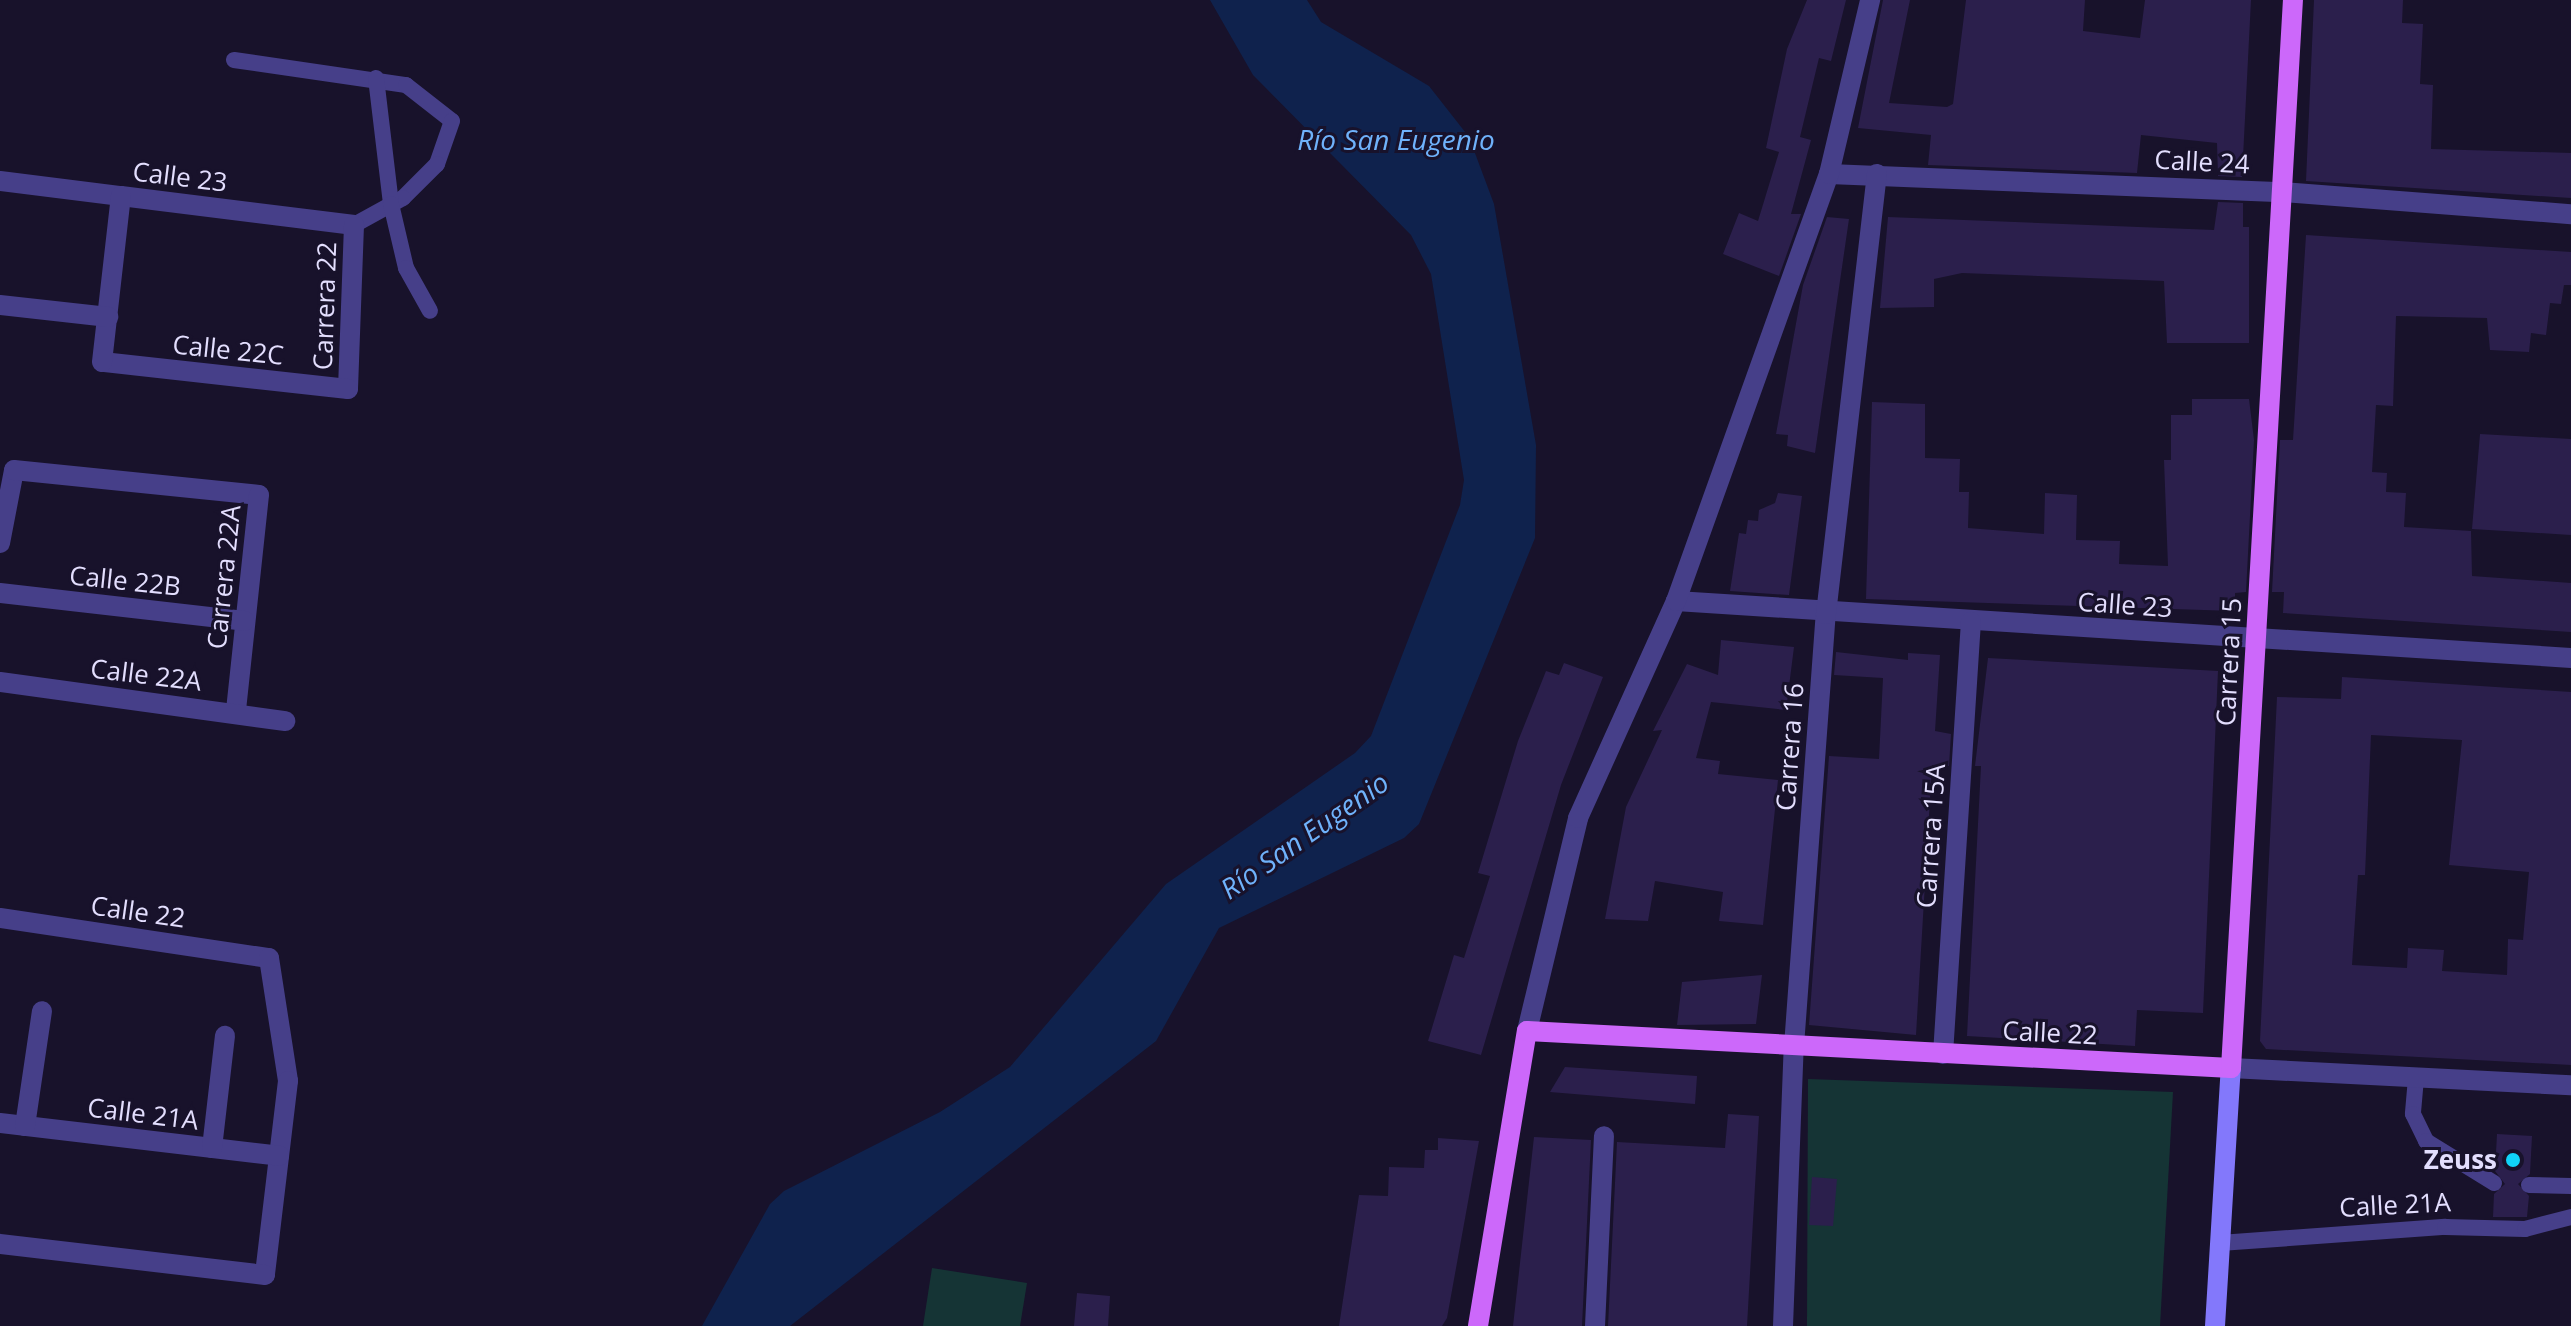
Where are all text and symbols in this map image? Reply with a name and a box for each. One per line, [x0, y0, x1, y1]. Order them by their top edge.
water label: Río San Eugenio [1297, 122, 1495, 156]
street label: Calle 24 [2154, 144, 2250, 180]
street label: Calle 23 [131, 156, 229, 198]
street label: Carrera 22 [307, 241, 343, 371]
street label: Calle 22C [171, 329, 285, 371]
street label: Carrera 22A [201, 503, 247, 651]
street label: Calle 22B [68, 560, 182, 602]
street label: Calle 23 [2077, 586, 2173, 624]
street label: Carrera 15 [2210, 597, 2248, 727]
street label: Calle 22A [89, 653, 203, 697]
street label: Carrera 16 [1770, 682, 1810, 812]
street label: Carrera 15A [1910, 763, 1952, 909]
water label: Río San Eugenio [1213, 765, 1395, 905]
street label: Calle 22 [89, 890, 187, 934]
street label: Calle 22 [2002, 1015, 2098, 1051]
street label: Calle 21A [86, 1092, 200, 1136]
place label: Zeuss [2424, 1144, 2497, 1176]
marker: Zeuss [2504, 1151, 2522, 1169]
street label: Calle 21A [2339, 1187, 2451, 1223]

